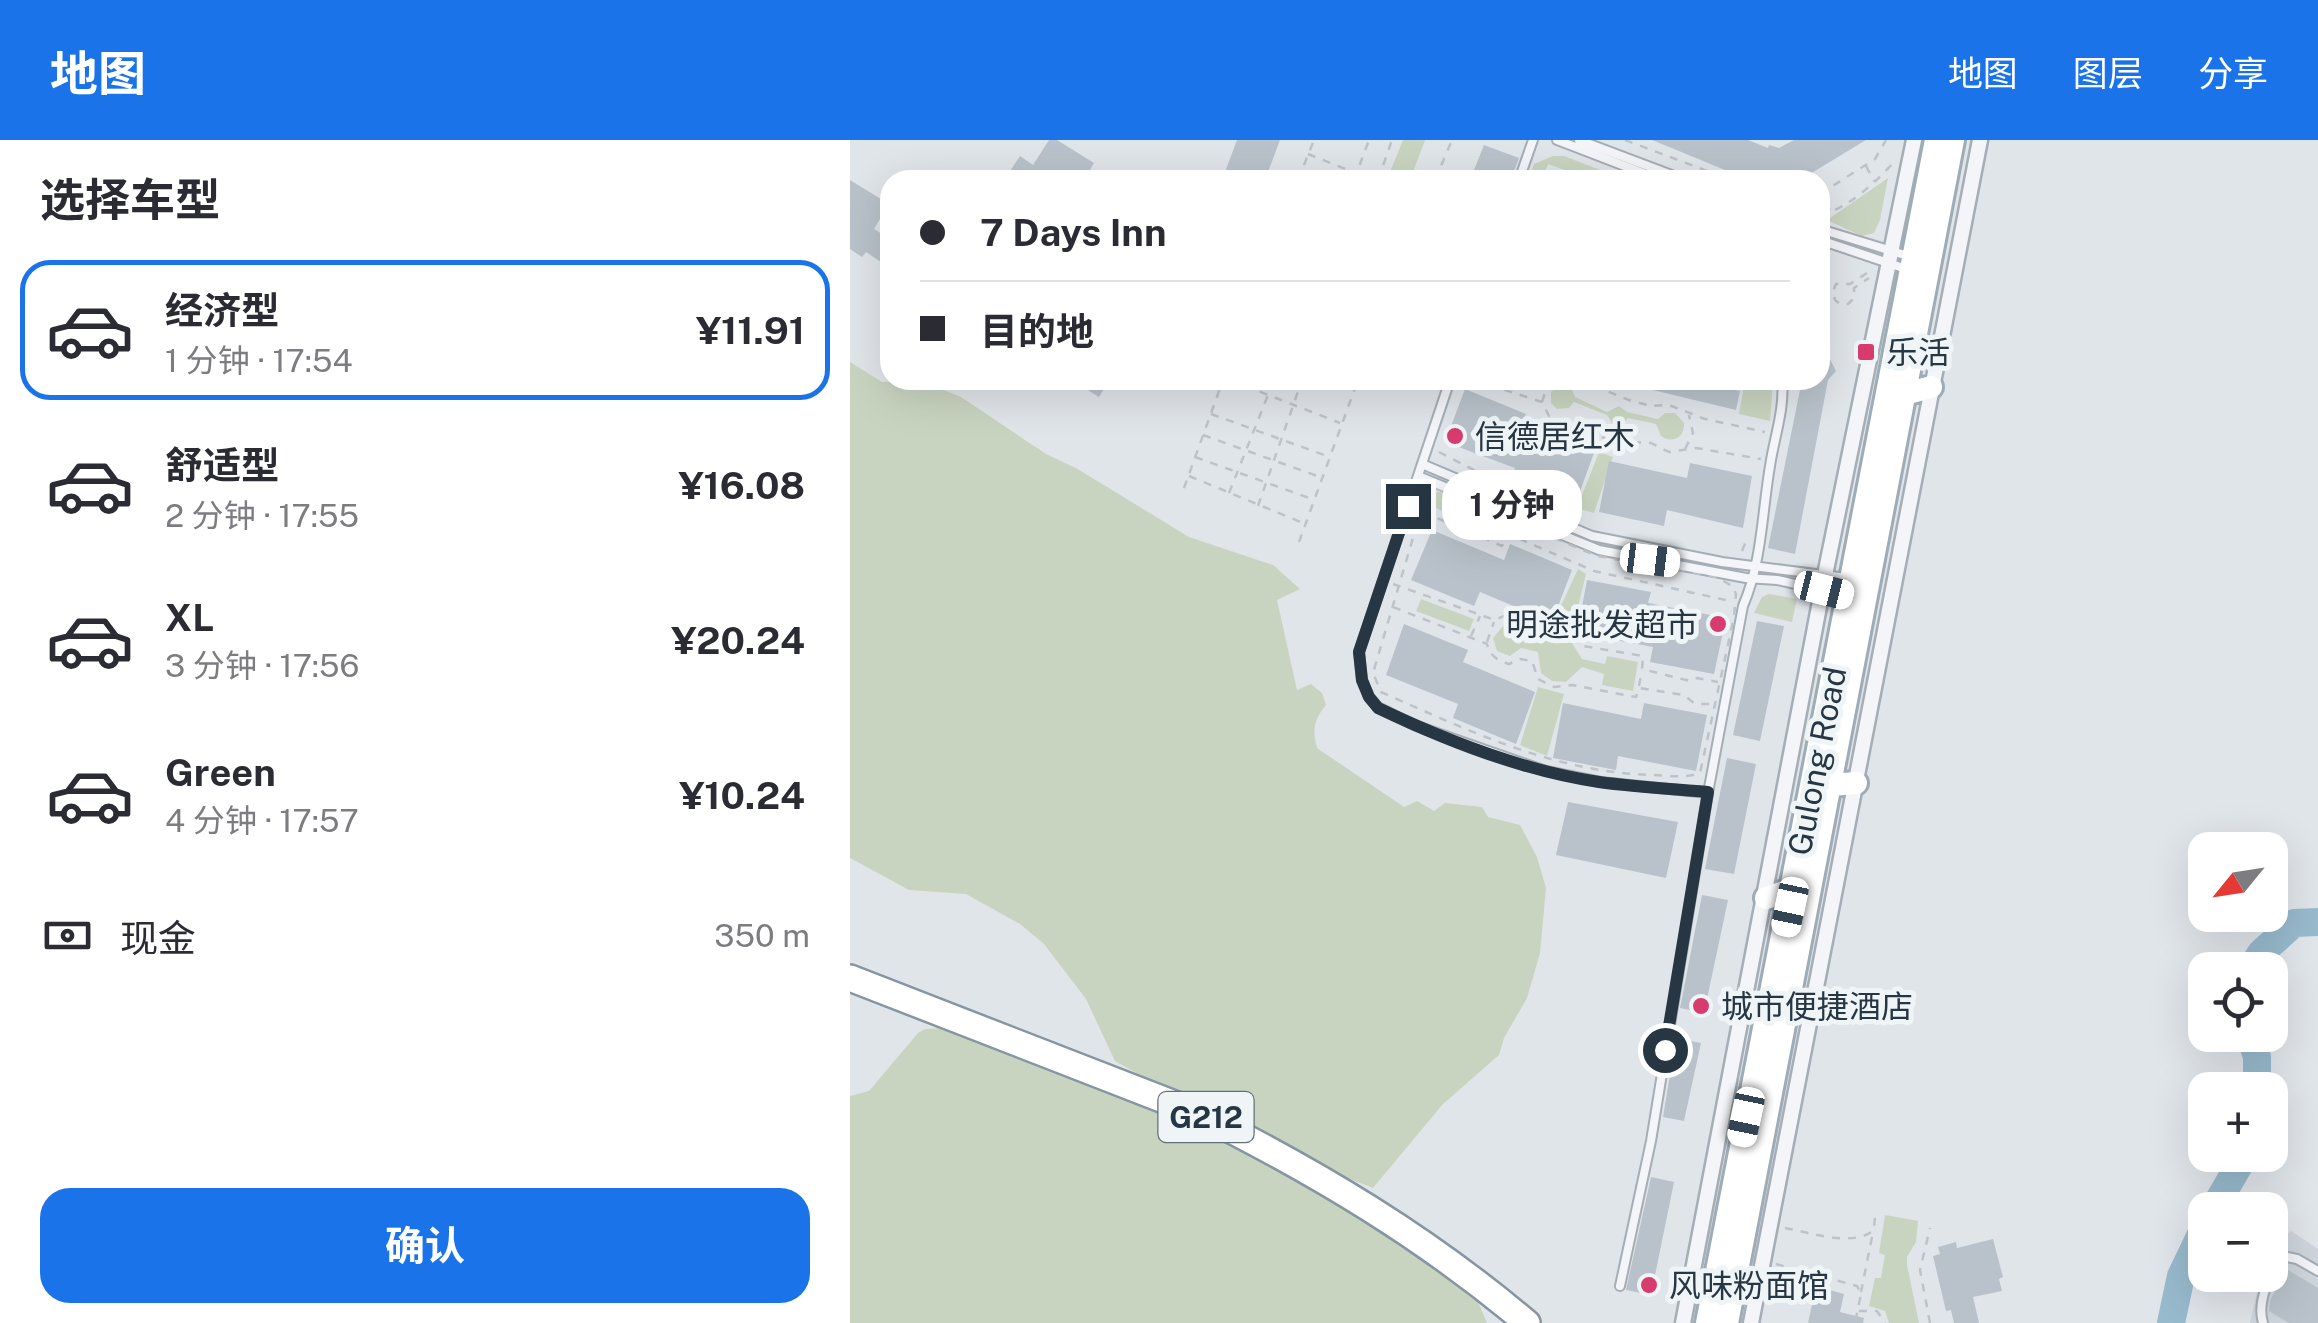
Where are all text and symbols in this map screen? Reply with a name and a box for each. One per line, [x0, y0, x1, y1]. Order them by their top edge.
text: 地图 [50, 45, 146, 102]
text: 地图 [1948, 53, 2018, 94]
text: 图层 [2073, 53, 2143, 94]
text: 分享 [2198, 53, 2268, 94]
text: 选择车型 [40, 173, 220, 226]
text: 7 Days Inn [980, 210, 1166, 255]
icon: car [45, 285, 135, 375]
text: 经济型 [165, 288, 279, 333]
text: ¥11.91 [696, 308, 805, 353]
text: 目的地 [980, 309, 1094, 354]
place label: 乐活 [1886, 334, 1950, 371]
marker: 乐活 [1855, 341, 1877, 363]
text: 1 分钟 · 17:54 [165, 342, 353, 379]
place label: 信德居红木 [1475, 418, 1635, 455]
marker: 信德居红木 [1444, 425, 1466, 447]
icon: car [45, 440, 135, 530]
text: 舒适型 [165, 443, 279, 488]
text: ¥16.08 [678, 463, 805, 508]
callout: 1 分钟 [1443, 471, 1583, 541]
route end [1386, 484, 1431, 529]
text: 1 分钟 [1470, 486, 1554, 523]
text: 2 分钟 · 17:55 [165, 497, 359, 534]
car [1618, 541, 1682, 579]
car [1791, 568, 1857, 612]
icon: car [45, 595, 135, 685]
text: XL [165, 595, 214, 640]
place label: 明途批发超市 [1506, 606, 1698, 643]
marker: 明途批发超市 [1707, 613, 1729, 635]
text: ¥20.24 [671, 618, 805, 663]
text: 3 分钟 · 17:56 [165, 647, 360, 684]
street label: Gulong Road [1781, 664, 1853, 858]
icon: car [45, 750, 135, 840]
text: Green [165, 750, 276, 795]
text: ¥10.24 [679, 773, 805, 818]
text: 4 分钟 · 17:57 [165, 802, 359, 839]
north arrow [2188, 832, 2288, 932]
map controls [2188, 832, 2288, 1292]
car [1769, 875, 1811, 939]
icon: cash [40, 908, 95, 963]
text: 现金 [120, 916, 196, 961]
text: 350 m [714, 917, 810, 954]
button: locate [2188, 952, 2288, 1052]
place label: 城市便捷酒店 [1721, 988, 1913, 1025]
marker: 城市便捷酒店 [1690, 995, 1712, 1017]
route start [1643, 1028, 1688, 1073]
button: + [2188, 1072, 2288, 1172]
car [1725, 1085, 1767, 1149]
road number: G212 [1158, 1092, 1254, 1142]
button: 确认 [40, 1188, 810, 1303]
button: − [2188, 1192, 2288, 1292]
place label: 风味粉面馆 [1669, 1267, 1829, 1304]
marker: 风味粉面馆 [1638, 1274, 1660, 1296]

